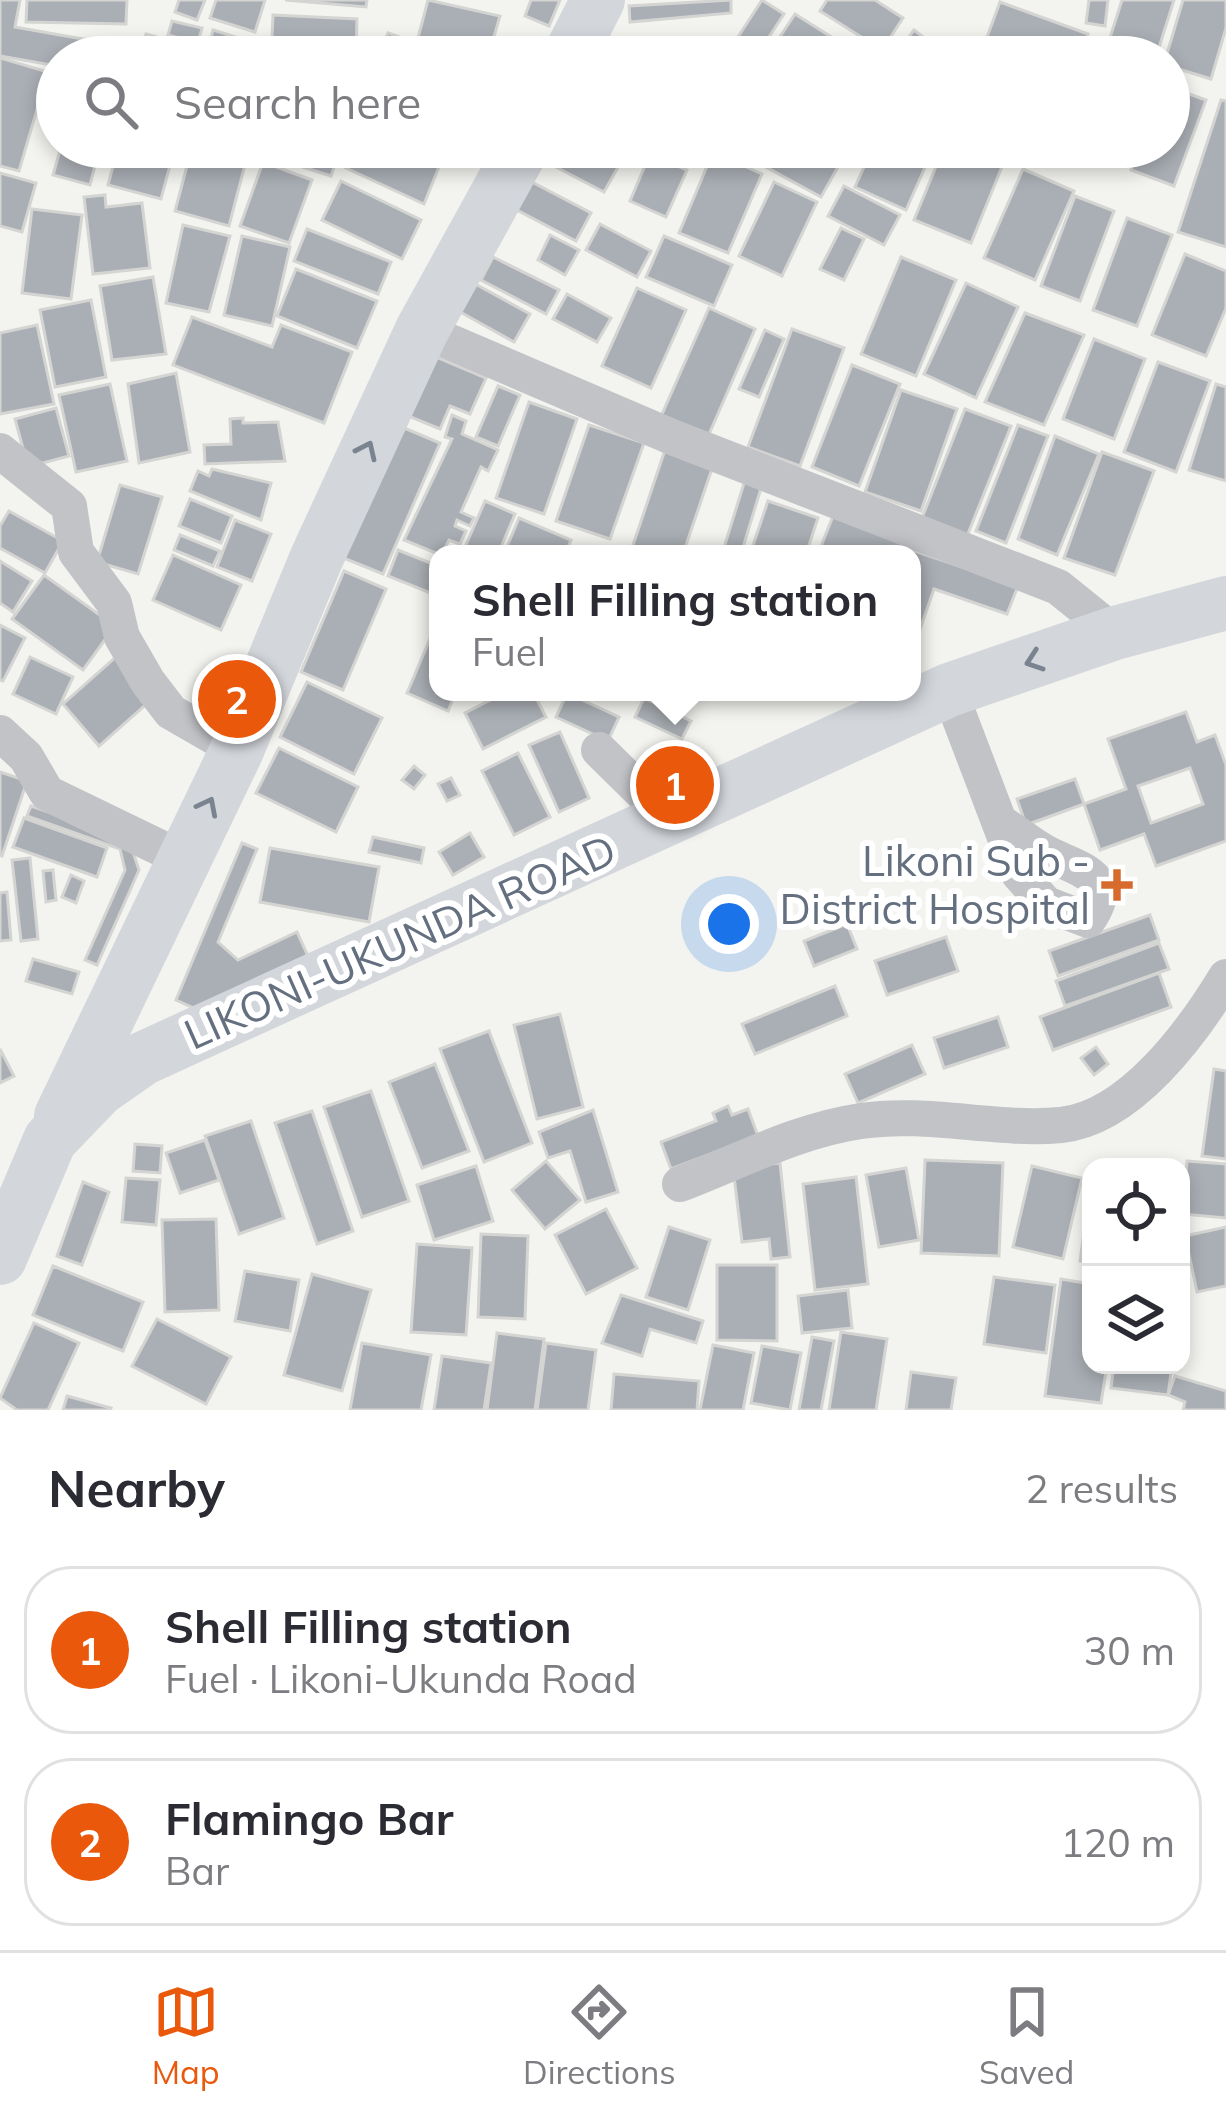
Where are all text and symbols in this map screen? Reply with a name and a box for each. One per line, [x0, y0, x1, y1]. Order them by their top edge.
search box [36, 36, 1190, 168]
icon: search [78, 69, 144, 135]
text: Search here [174, 74, 421, 130]
one-way arrow [352, 441, 376, 462]
popup [429, 545, 921, 701]
text: Shell Filling station [472, 571, 878, 627]
text: Fuel [472, 627, 546, 676]
one-way arrow [1025, 647, 1046, 671]
pin: 2 [198, 654, 276, 744]
pin: 1 [636, 740, 714, 830]
one-way arrow [194, 798, 217, 819]
street label: LIKONI-UKUNDA ROAD [176, 822, 624, 1061]
place label: Likoni Sub - District Hospital [780, 834, 1090, 935]
marker: Likoni Sub - District Hospital [1101, 869, 1133, 901]
your location [699, 894, 759, 954]
map controls [1082, 1158, 1190, 1374]
button: locate [1082, 1158, 1190, 1266]
button: layers [1082, 1266, 1190, 1374]
text: Nearby [48, 1456, 225, 1520]
text: 2 results [1025, 1464, 1178, 1513]
text: Shell Filling station [165, 1598, 572, 1654]
text: 1 [78, 1626, 102, 1675]
text: 30 m [1084, 1626, 1175, 1675]
text: Fuel · Likoni-Ukunda Road [165, 1654, 637, 1703]
text: Flamingo Bar [165, 1790, 453, 1846]
text: 2 [78, 1818, 102, 1867]
text: 120 m [1060, 1818, 1175, 1867]
text: Bar [165, 1846, 229, 1895]
tab: Map [152, 1979, 220, 2092]
tab: Directions [523, 1979, 676, 2092]
tab: Saved [979, 1979, 1074, 2092]

